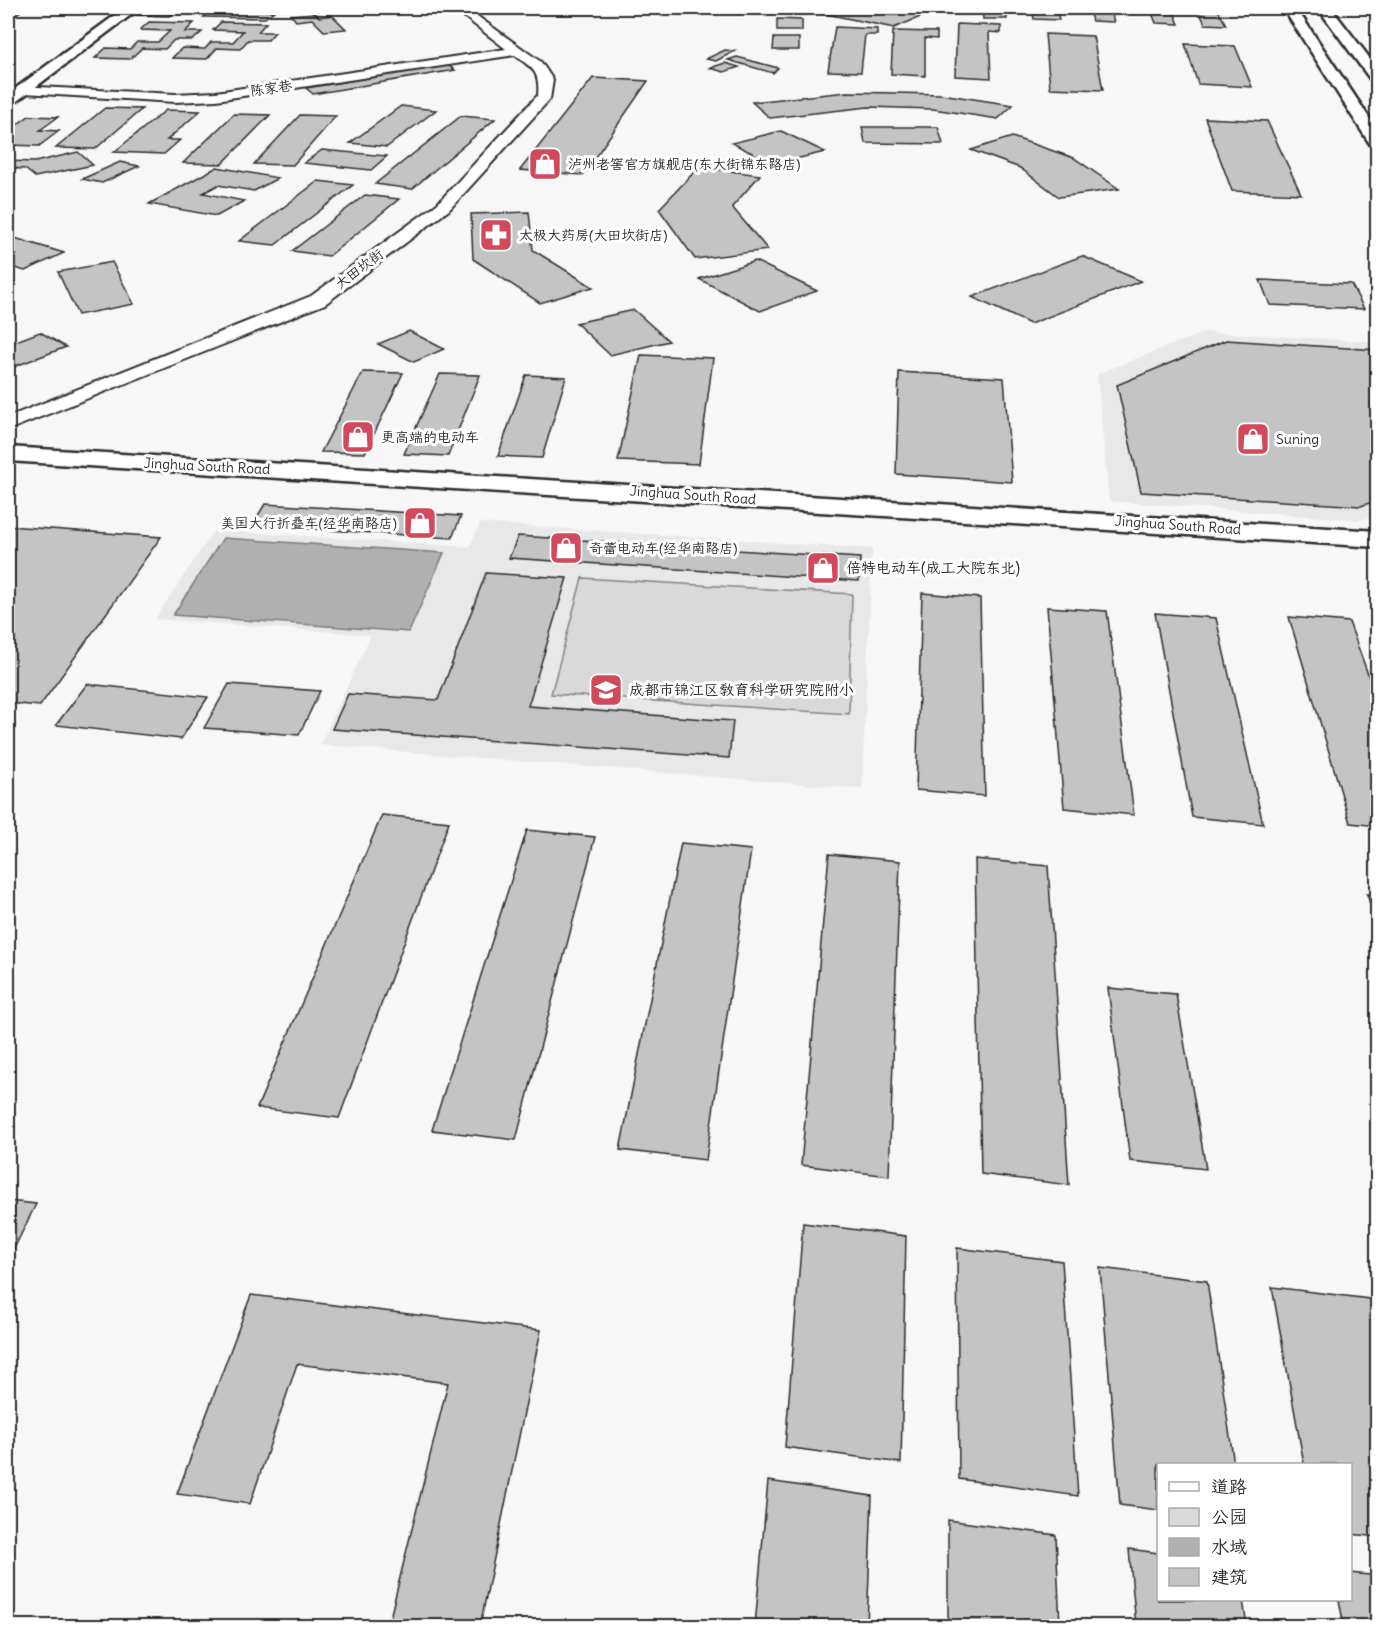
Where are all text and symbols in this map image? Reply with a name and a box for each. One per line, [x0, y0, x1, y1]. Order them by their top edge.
street label: 陈家巷 [249, 76, 294, 100]
shop icon: 泸州老窖官方旗舰店(东大街锦东路店) [527, 146, 563, 182]
place label: 泸州老窖官方旗舰店(东大街锦东路店) [568, 155, 800, 173]
pharmacy icon: 太极大药房(大田坎街店) [478, 217, 514, 253]
place label: 太极大药房(大田坎街店) [519, 226, 667, 244]
street label: 大田坎街 [331, 245, 387, 293]
shop icon: 更高端的电动车 [340, 419, 376, 455]
shop icon: Suning [1235, 421, 1271, 457]
place label: 更高端的电动车 [381, 428, 479, 446]
place label: Suning [1276, 430, 1319, 448]
street label: Jinghua South Road [143, 454, 271, 478]
street label: Jinghua South Road [629, 482, 757, 508]
shop icon: 美国大行折叠车(经华南路店) [402, 505, 438, 541]
street label: Jinghua South Road [1114, 512, 1242, 538]
place label: 美国大行折叠车(经华南路店) [221, 514, 397, 532]
shop icon: 奇蕾电动车(经华南路店) [548, 530, 584, 566]
place label: 奇蕾电动车(经华南路店) [589, 539, 737, 557]
shop icon: 倍特电动车(成工大院东北) [805, 550, 841, 586]
place label: 倍特电动车(成工大院东北) [846, 558, 1020, 577]
school or university icon: 成都市锦江区教育科学研究院附小 [588, 672, 624, 708]
place label: 成都市锦江区教育科学研究院附小 [629, 680, 854, 699]
legend [1157, 1463, 1352, 1601]
text: 道路 [1211, 1475, 1247, 1498]
text: 公园 [1211, 1505, 1247, 1528]
text: 水域 [1211, 1535, 1247, 1558]
text: 建筑 [1211, 1565, 1247, 1588]

